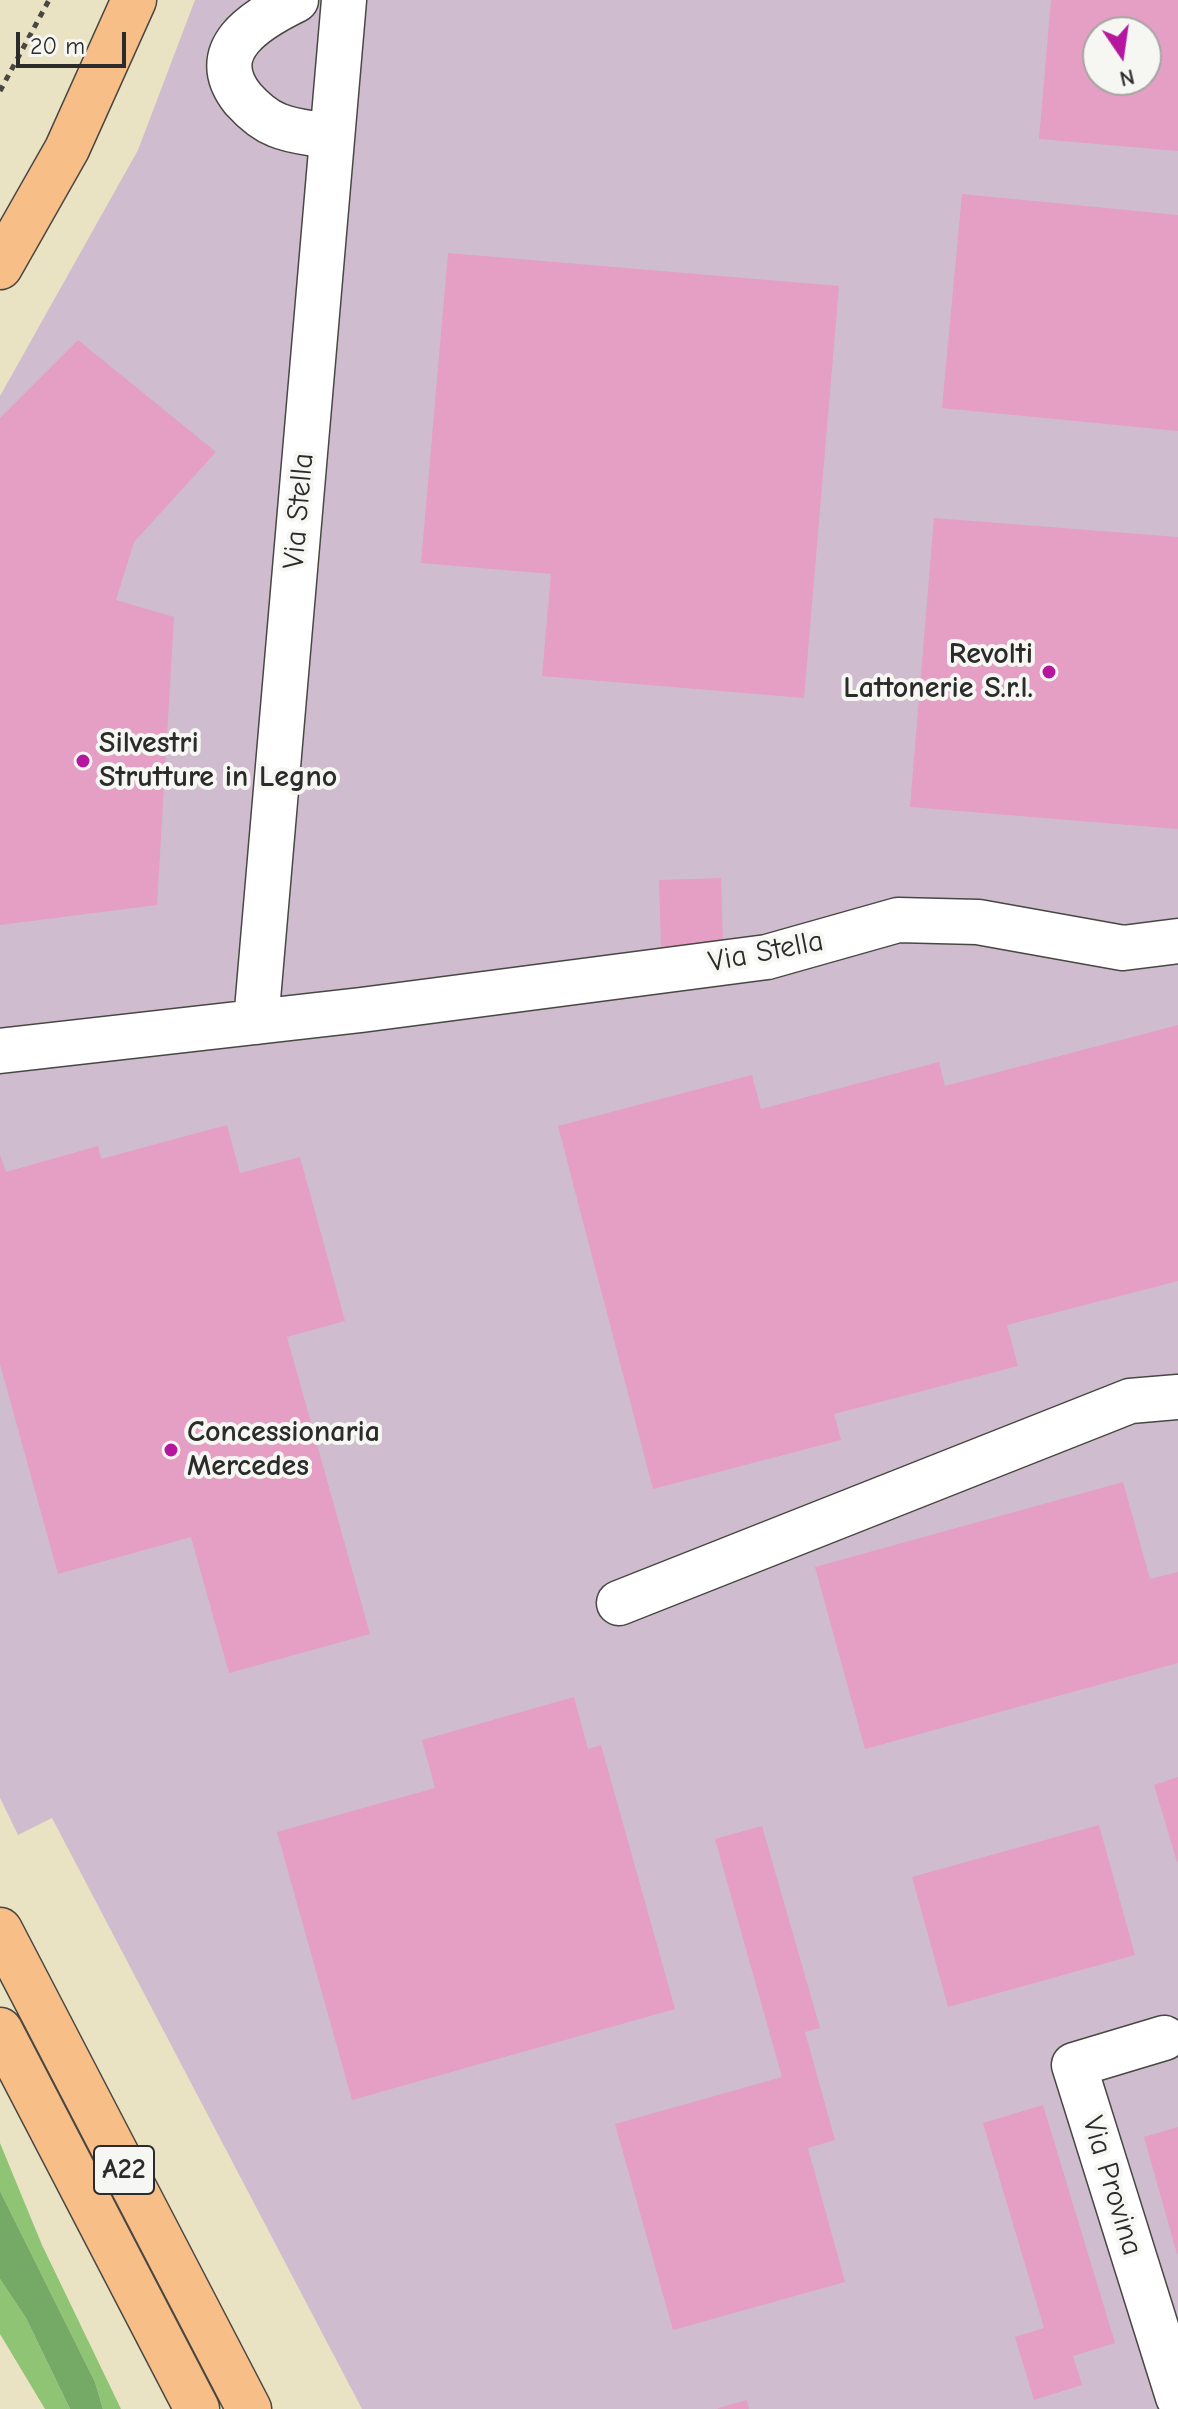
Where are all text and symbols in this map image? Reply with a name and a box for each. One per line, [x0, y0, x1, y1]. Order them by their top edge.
scale bar [20, 16, 130, 66]
north arrow [1082, 16, 1162, 96]
text: 20 m [30, 32, 85, 60]
text: N [1117, 63, 1137, 92]
street label: Via Stella [276, 451, 322, 571]
place label: Revolti Lattonerie S.r.l. [843, 637, 1033, 708]
marker: Revolti Lattonerie S.r.l. [1040, 663, 1058, 681]
place label: Silvestri Strutture in Legno [99, 726, 337, 796]
marker: Silvestri Strutture in Legno [74, 752, 92, 770]
street label: Via Stella [705, 923, 827, 981]
place label: Concessionaria Mercedes [187, 1415, 380, 1486]
marker: Concessionaria Mercedes [162, 1441, 180, 1459]
street label: Via Provina [1074, 2112, 1150, 2260]
road number: A22 [94, 2146, 154, 2194]

